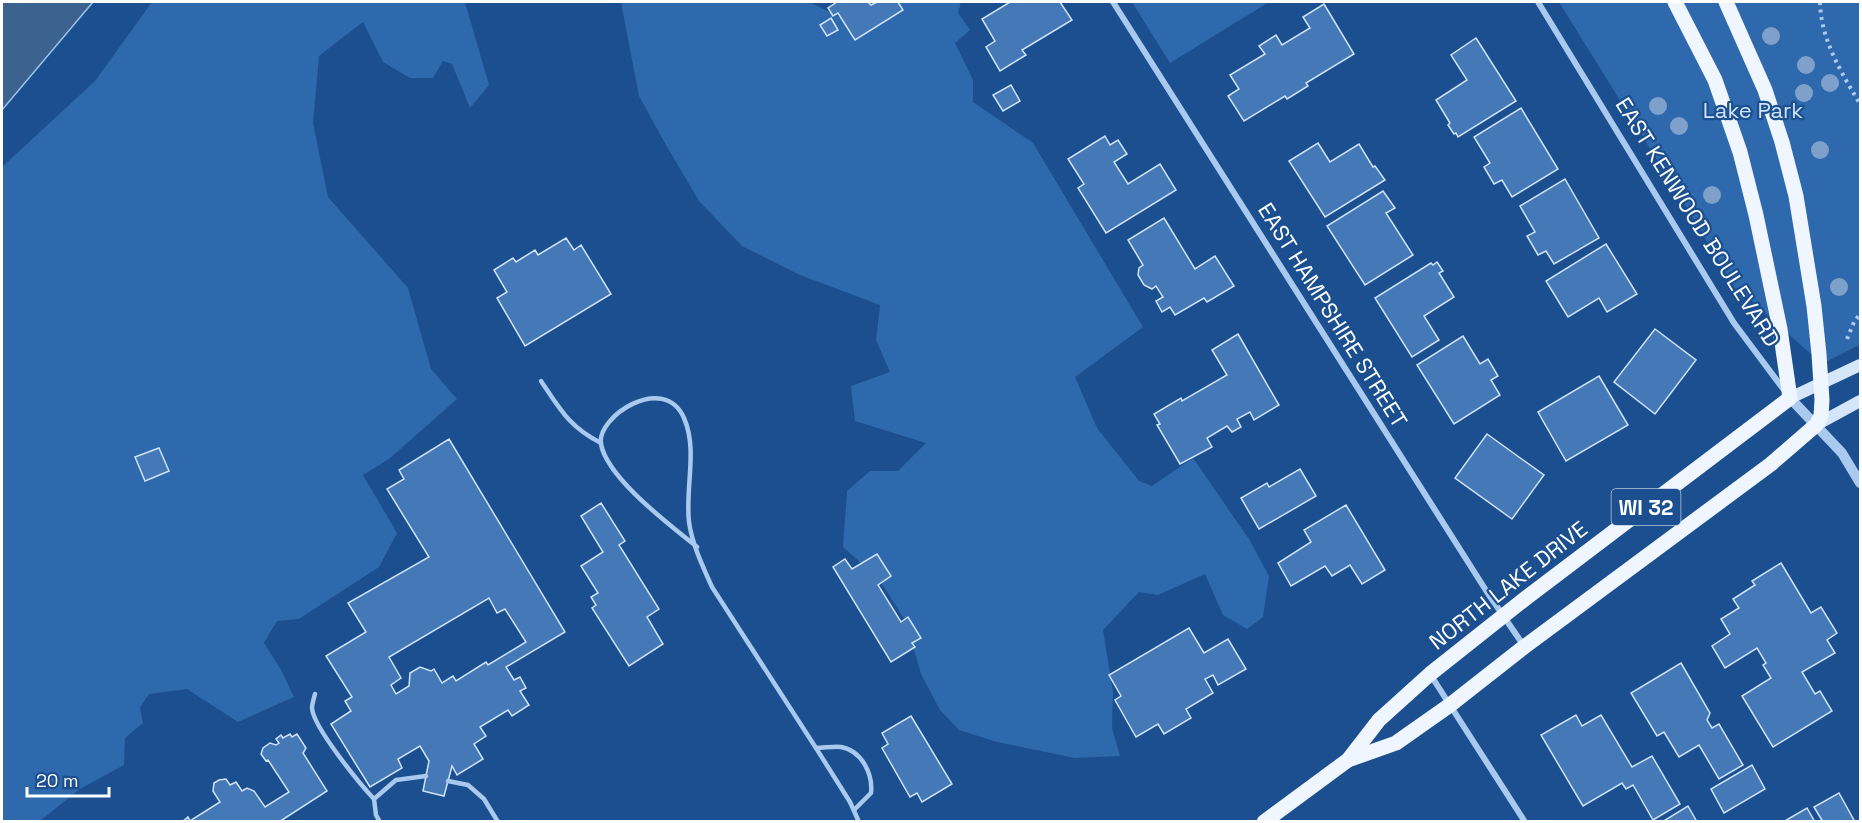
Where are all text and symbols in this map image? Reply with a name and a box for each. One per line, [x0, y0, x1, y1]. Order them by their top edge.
street label: EAST KENWOOD BOULEVARD [1610, 92, 1786, 352]
park label: Lake Park [1703, 96, 1803, 124]
street label: EAST HAMPSHIRE STREET [1252, 197, 1414, 433]
road number: WI 32 [1612, 489, 1680, 525]
street label: NORTH LAKE DRIVE [1423, 515, 1593, 655]
scale bar [27, 760, 110, 798]
text: 20 m [36, 769, 79, 792]

